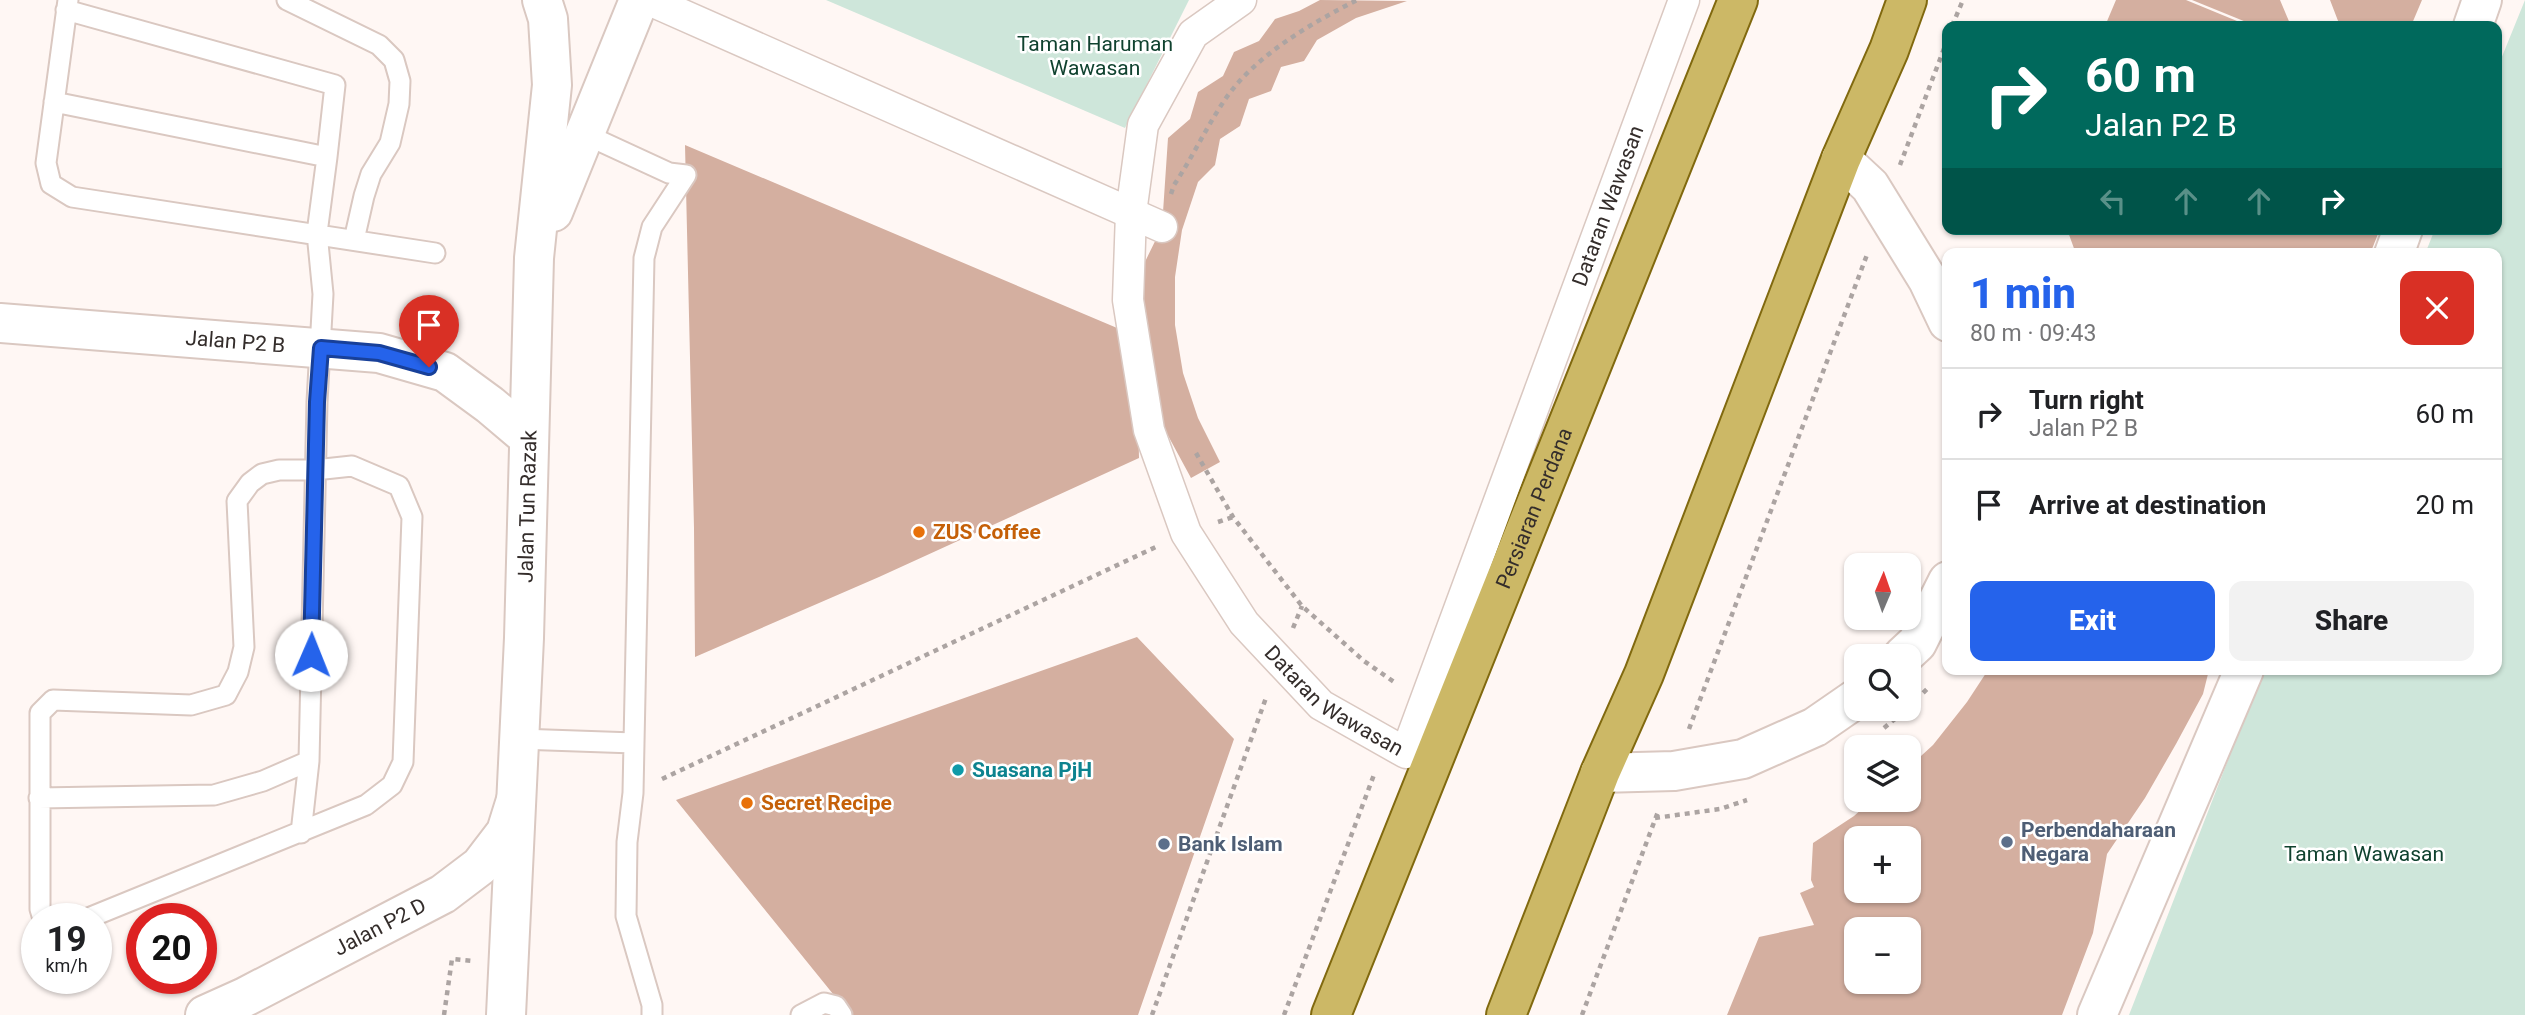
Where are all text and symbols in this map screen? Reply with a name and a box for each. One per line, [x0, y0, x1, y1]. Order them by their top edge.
park label: Taman Haruman Wawasan [1017, 32, 1173, 80]
text: 60 m [2085, 47, 2196, 104]
icon: right [1970, 49, 2061, 140]
text: Jalan P2 B [2085, 106, 2237, 144]
street label: Dataran Wawasan [1567, 122, 1649, 290]
icon: left [2094, 182, 2132, 220]
icon: ahead [2167, 182, 2205, 220]
icon: ahead [2240, 182, 2278, 220]
icon: right [2313, 182, 2351, 220]
text: 1 min [1970, 269, 2076, 318]
button: close [2400, 271, 2474, 345]
pin [399, 295, 459, 367]
icon: arrive [410, 306, 448, 344]
text: 80 m · 09:43 [1970, 320, 2096, 347]
street label: Jalan P2 B [185, 326, 286, 358]
text: Turn right [2029, 385, 2144, 415]
icon: right [1970, 395, 2008, 433]
text: 60 m [2416, 399, 2474, 429]
text: Jalan P2 B [2029, 415, 2138, 442]
street label: Persiaran Perdana [1491, 424, 1577, 592]
street label: Jalan Tun Razak [513, 429, 541, 583]
icon: arrive [1970, 486, 2008, 524]
text: Arrive at destination [2029, 490, 2266, 520]
text: 20 m [2416, 490, 2474, 520]
place label: ZUS Coffee [933, 520, 1041, 544]
marker: ZUS Coffee [911, 524, 927, 540]
north arrow [1844, 553, 1922, 630]
map controls [1844, 553, 1921, 994]
button: Exit [1970, 581, 2215, 661]
button: Share [2229, 581, 2474, 661]
position arrow [274, 618, 348, 692]
street label: Dataran Wawasan [1260, 641, 1407, 761]
button: search [1844, 644, 1921, 721]
button: layers [1844, 735, 1921, 812]
place label: Suasana PjH [972, 758, 1092, 782]
marker: Suasana PjH [950, 762, 966, 778]
place label: Secret Recipe [761, 791, 892, 815]
marker: Secret Recipe [739, 795, 755, 811]
place label: Perbendaharaan Negara [2021, 818, 2176, 866]
button: + [1844, 826, 1921, 903]
place label: Bank Islam [1178, 832, 1283, 856]
marker: Perbendaharaan Negara [1999, 834, 2015, 850]
marker: Bank Islam [1156, 836, 1172, 852]
park label: Taman Wawasan [2284, 842, 2444, 866]
street label: Jalan P2 D [330, 893, 430, 961]
speed limit sign: 20 [126, 903, 217, 994]
button: − [1844, 917, 1921, 994]
text: 19 [46, 919, 87, 960]
text: km/h [45, 955, 88, 976]

